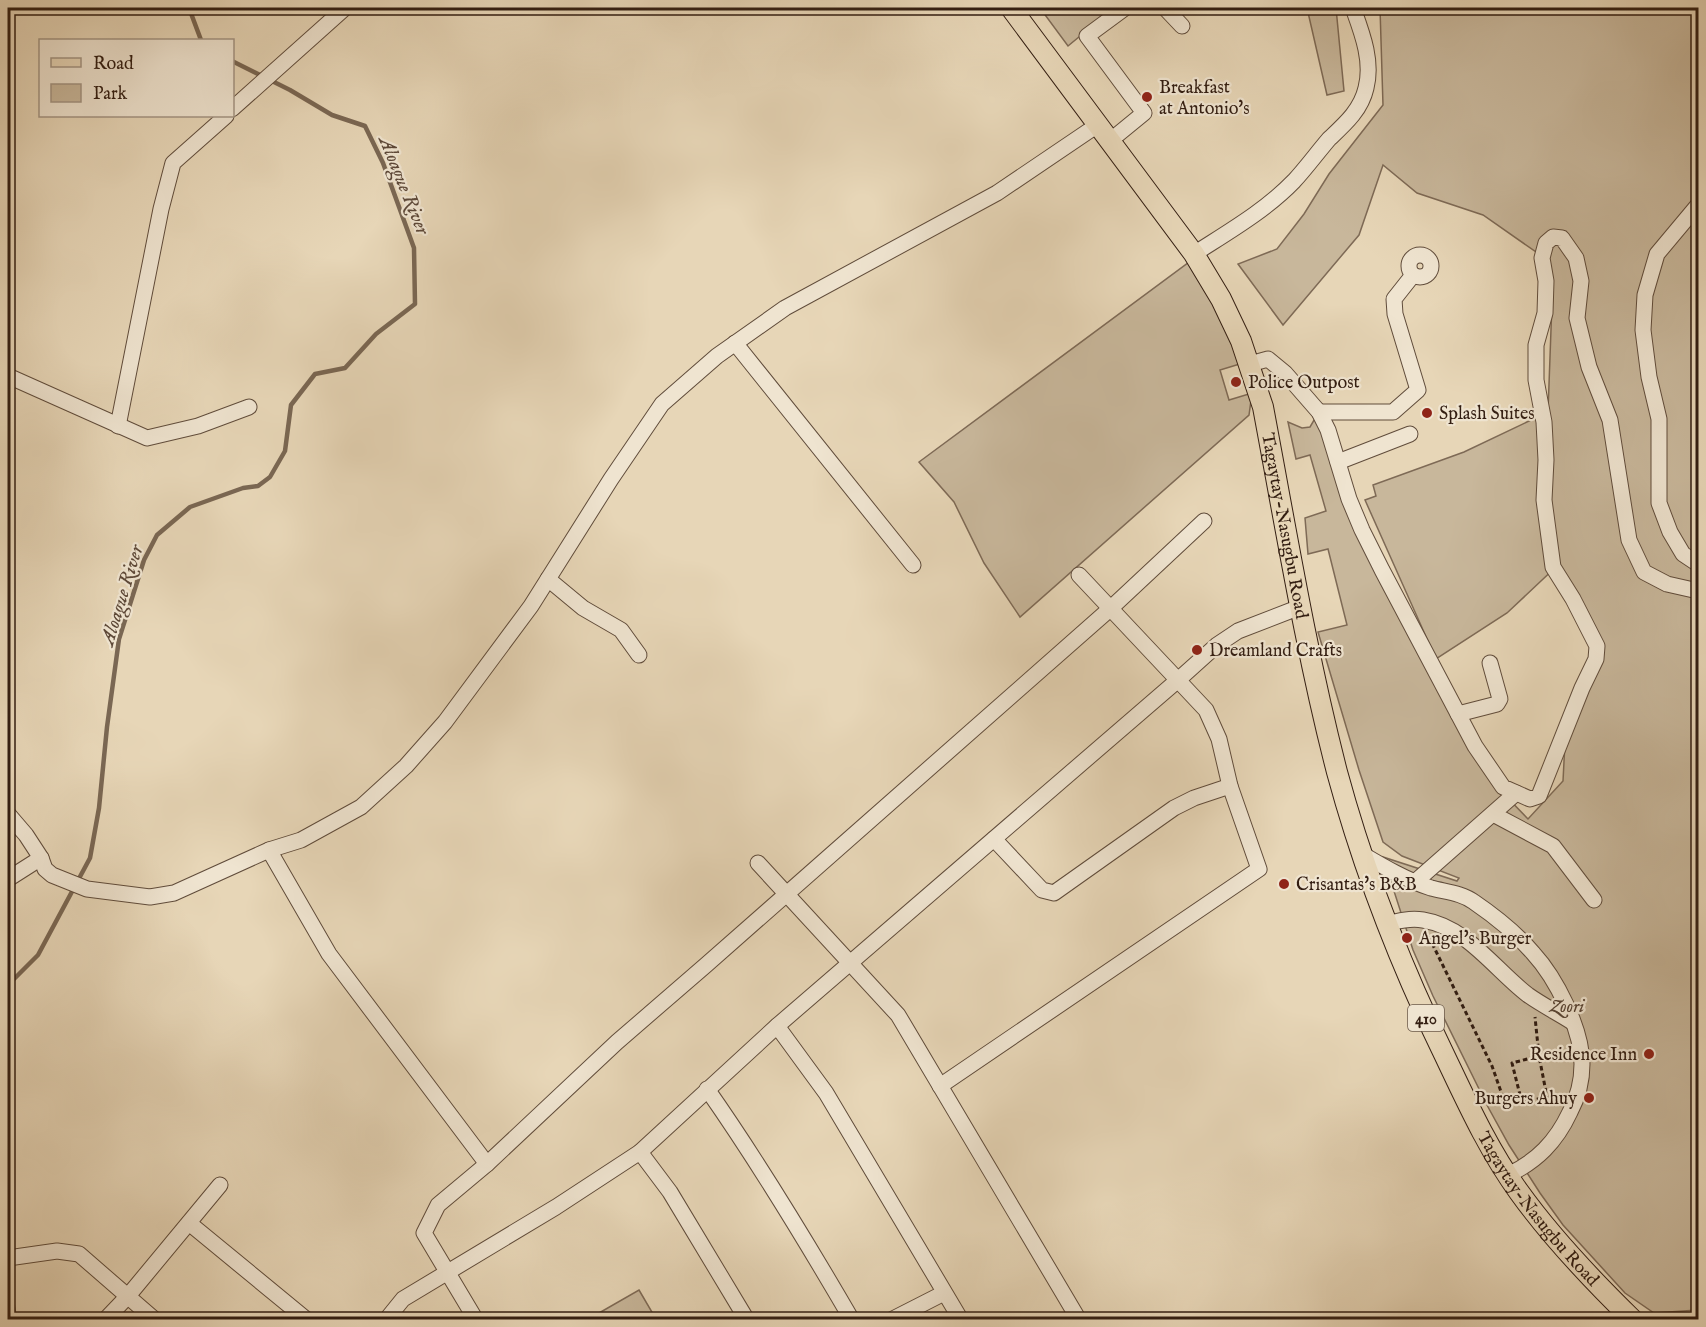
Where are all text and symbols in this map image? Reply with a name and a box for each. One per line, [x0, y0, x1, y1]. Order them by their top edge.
legend [39, 39, 234, 117]
text: Road [93, 53, 134, 76]
place label: Breakfast at Antonio's [1159, 77, 1250, 121]
text: Park [93, 83, 128, 106]
marker: Breakfast at Antonio's [1140, 90, 1154, 104]
water label: Aloague River [371, 131, 435, 240]
place label: Police Outpost [1248, 372, 1360, 395]
marker: Police Outpost [1229, 375, 1243, 389]
place label: Splash Suites [1439, 403, 1535, 426]
marker: Splash Suites [1420, 406, 1434, 420]
street label: Tagaytay-Nasugbu Road [1255, 431, 1312, 621]
water label: Aloague River [95, 541, 151, 651]
place label: Dreamland Crafts [1209, 640, 1342, 663]
marker: Dreamland Crafts [1190, 643, 1204, 657]
place label: Crisantas's B&B [1296, 874, 1417, 897]
marker: Crisantas's B&B [1277, 877, 1291, 891]
place label: Angel's Burger [1418, 928, 1532, 951]
marker: Angel's Burger [1400, 931, 1414, 945]
park label: Zoori [1548, 996, 1586, 1019]
road number: 410 [1408, 1005, 1444, 1031]
place label: Residence Inn [1530, 1044, 1637, 1067]
marker: Residence Inn [1642, 1047, 1656, 1061]
place label: Burgers Ahuy [1474, 1088, 1577, 1111]
marker: Burgers Ahuy [1582, 1091, 1596, 1105]
street label: Tagaytay-Nasugbu Road [1471, 1128, 1604, 1292]

